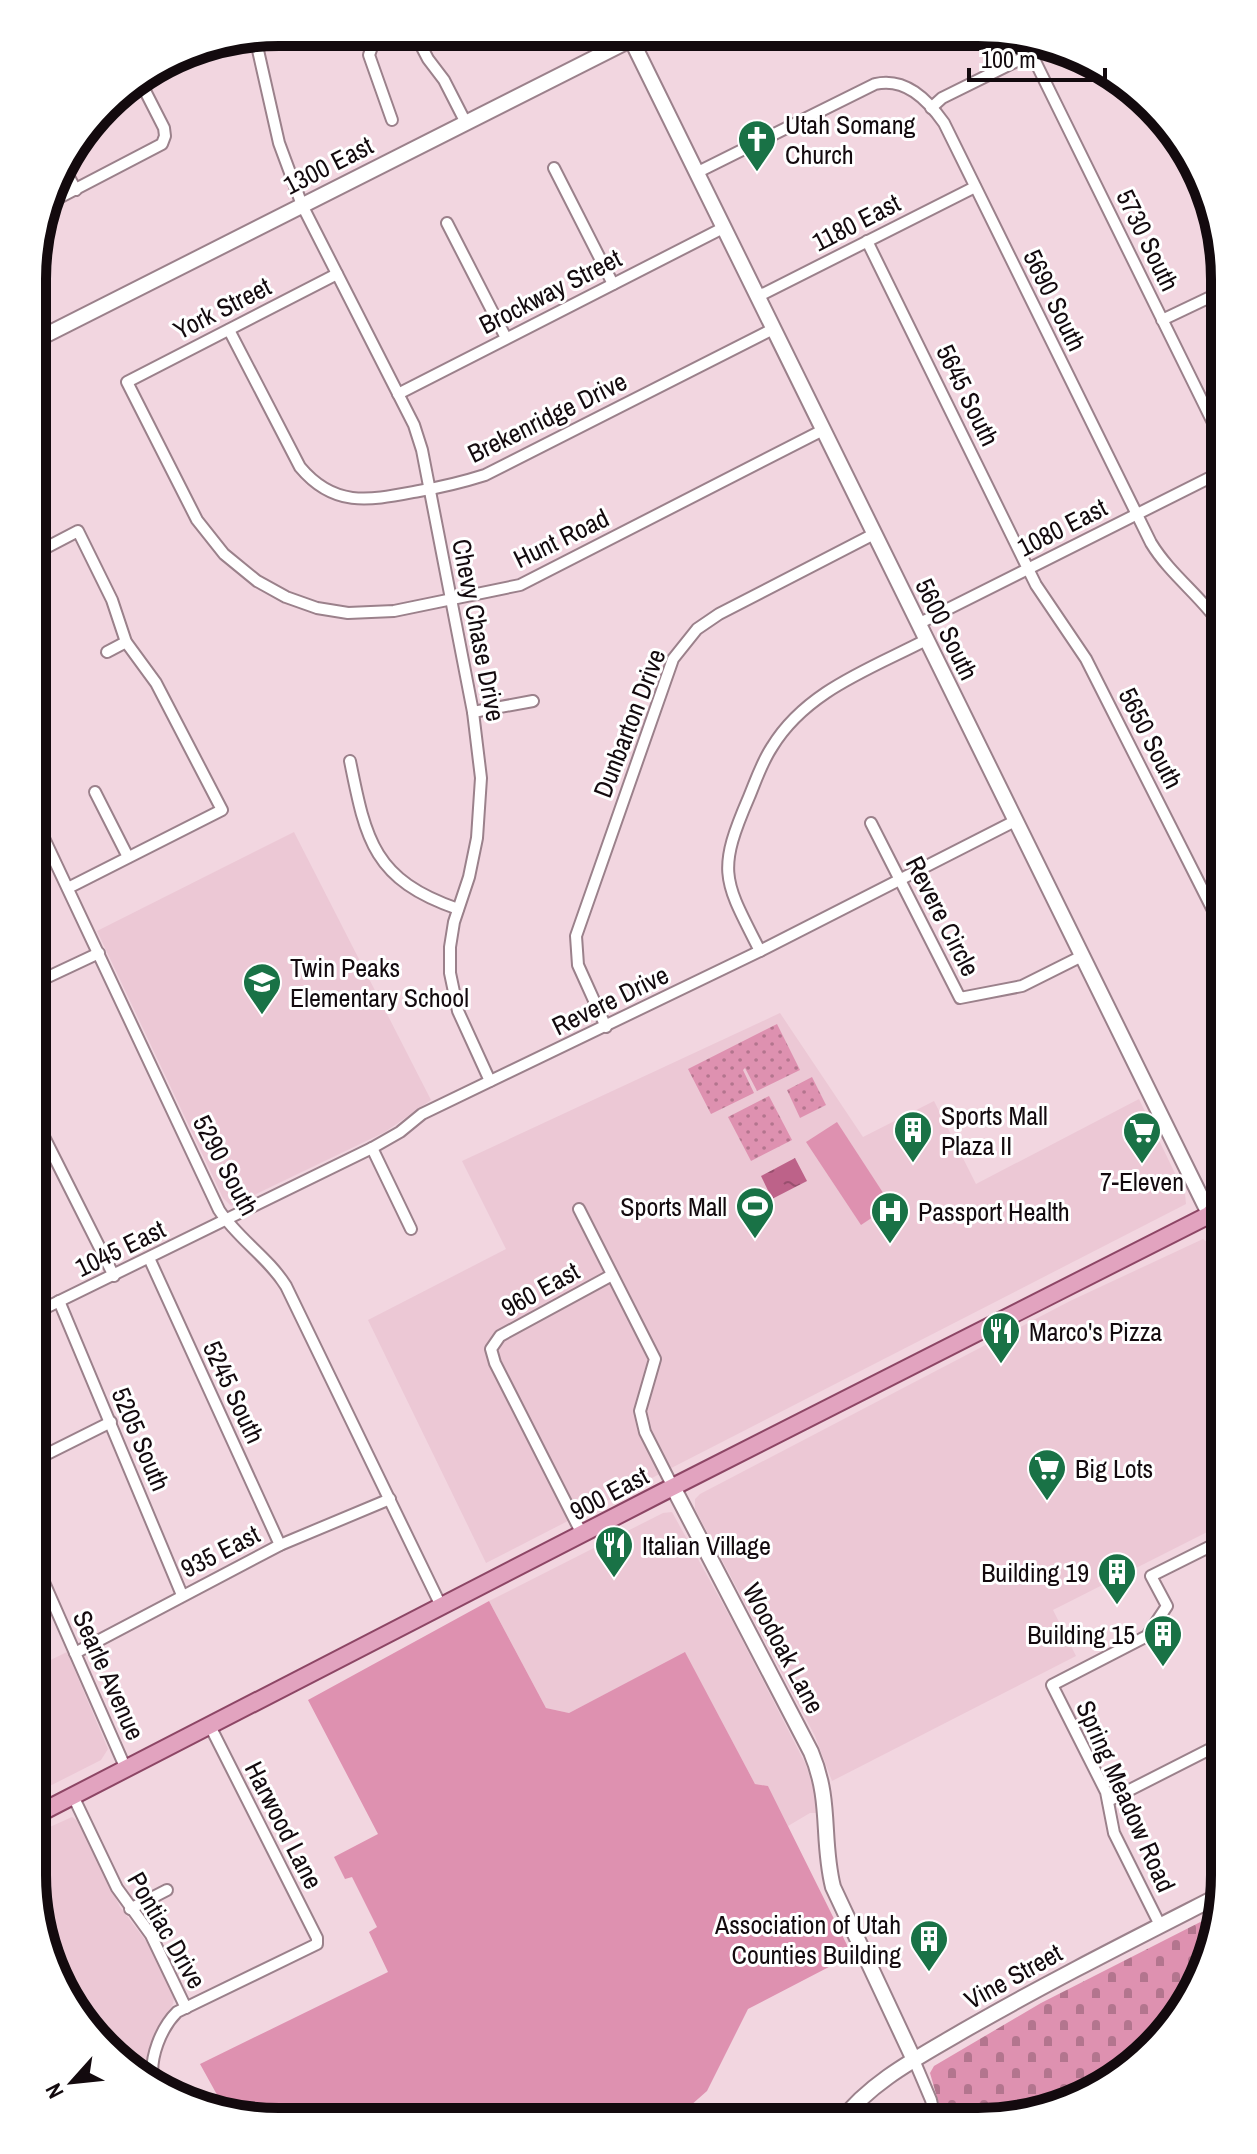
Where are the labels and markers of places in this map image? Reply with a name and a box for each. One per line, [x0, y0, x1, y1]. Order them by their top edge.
place label: Utah Somang Church [785, 107, 916, 172]
church icon: Utah Somang Church [736, 118, 778, 173]
place label: Twin Peaks Elementary School [290, 950, 469, 1015]
school or university icon: Twin Peaks Elementary School [241, 961, 283, 1016]
place label: Sports Mall Plaza II [941, 1098, 1048, 1163]
building icon: Sports Mall Plaza II [892, 1109, 934, 1164]
supermarket icon: 7-Eleven [1121, 1110, 1163, 1165]
place label: 7-Eleven [1100, 1164, 1184, 1199]
sports icon: Sports Mall [734, 1185, 776, 1240]
place label: Sports Mall [620, 1189, 727, 1224]
hospital icon: Passport Health [869, 1190, 911, 1245]
place label: Passport Health [918, 1194, 1070, 1229]
restaurant icon: Marco's Pizza [980, 1310, 1022, 1365]
place label: Marco's Pizza [1029, 1314, 1162, 1349]
supermarket icon: Big Lots [1026, 1447, 1068, 1502]
place label: Big Lots [1075, 1451, 1153, 1486]
restaurant icon: Italian Village [593, 1524, 635, 1579]
place label: Italian Village [642, 1528, 771, 1563]
building icon: Building 19 [1096, 1551, 1138, 1606]
place label: Building 19 [981, 1555, 1089, 1590]
building icon: Building 15 [1142, 1613, 1184, 1668]
place label: Building 15 [1027, 1617, 1135, 1652]
place label: Association of Utah Counties Building [714, 1907, 901, 1972]
building icon: Association of Utah Counties Building [908, 1918, 950, 1973]

